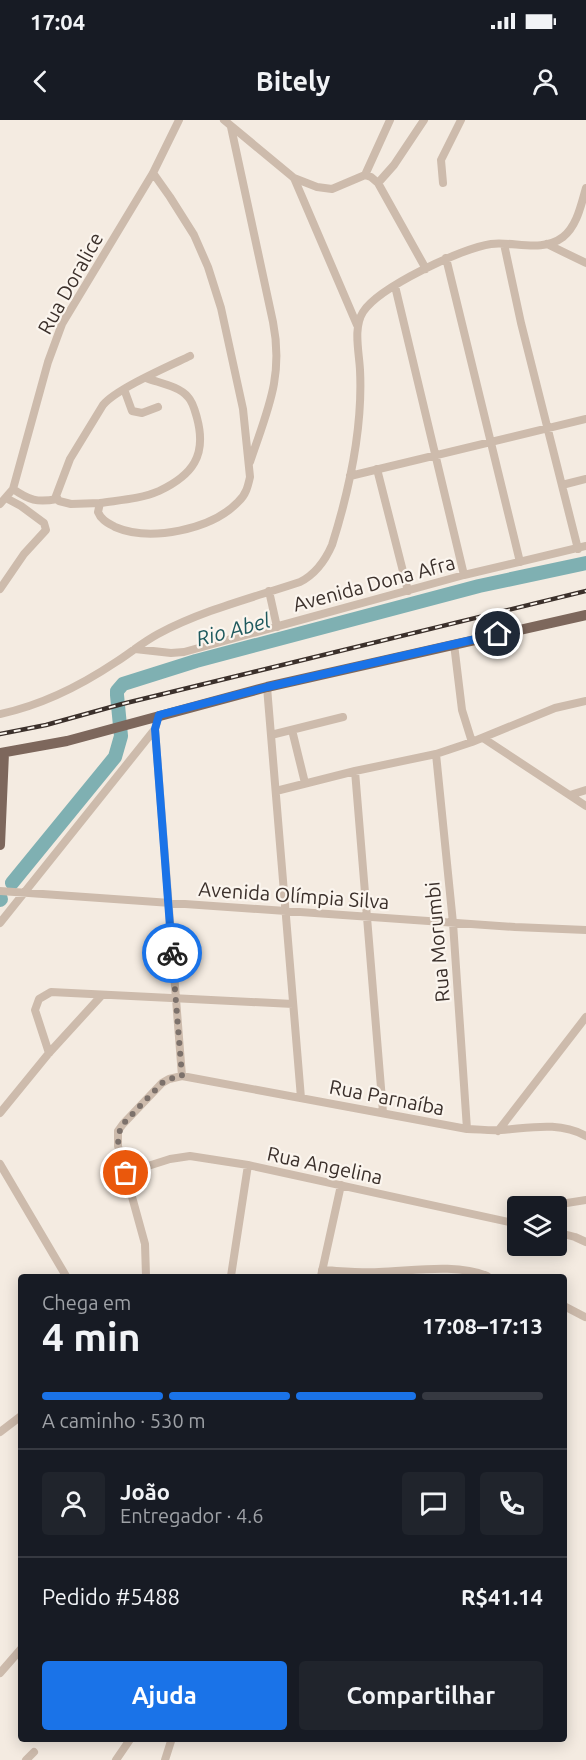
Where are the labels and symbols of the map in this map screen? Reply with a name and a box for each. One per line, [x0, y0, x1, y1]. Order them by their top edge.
street label: Rua Doralice [33, 228, 107, 338]
street label: Avenida Dona Afra [290, 550, 458, 616]
water label: Rio Abel [193, 608, 273, 650]
pin [472, 608, 523, 659]
street label: Avenida Olímpia Silva [198, 877, 390, 913]
street label: Rua Morumbi [420, 881, 454, 1003]
courier [142, 923, 202, 983]
street label: Rua Parnaíba [327, 1075, 447, 1119]
street label: Rua Angelina [265, 1142, 385, 1188]
pin [100, 1147, 151, 1198]

